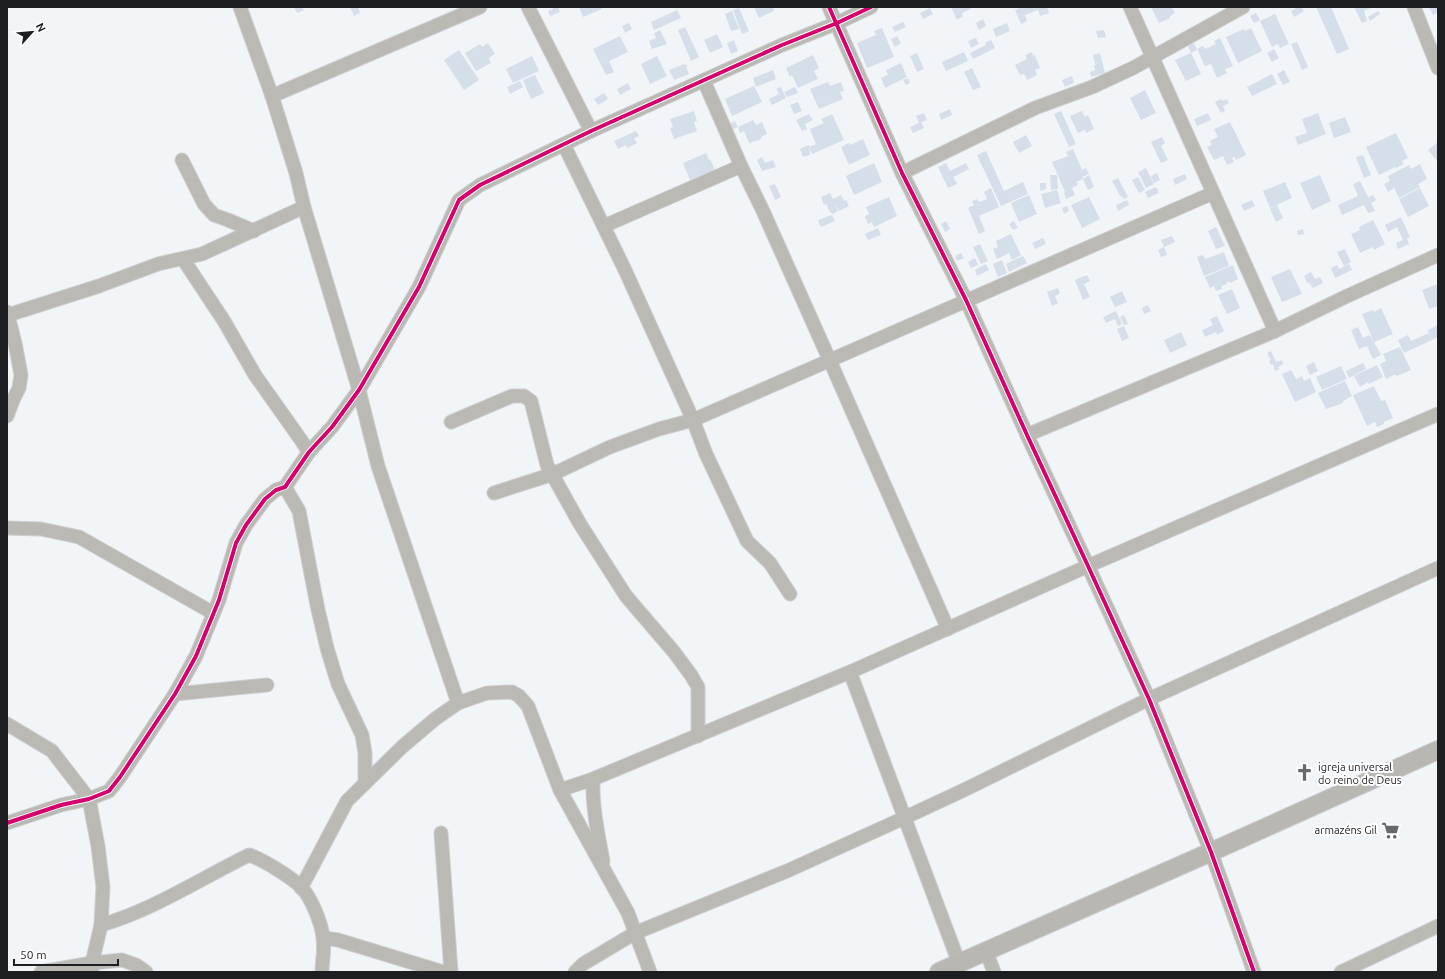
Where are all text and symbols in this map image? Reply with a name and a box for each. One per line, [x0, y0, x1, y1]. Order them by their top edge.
north arrow [12, 12, 52, 52]
text: N [34, 21, 48, 34]
place label: igreja universal do reino de Deus [1318, 761, 1402, 786]
church icon: igreja universal do reino de Deus [1295, 763, 1315, 783]
supermarket icon: armazéns Gil [1380, 820, 1400, 840]
place label: armazéns Gil [1315, 824, 1377, 836]
scale bar [14, 941, 118, 967]
text: 50 m [20, 948, 47, 961]

